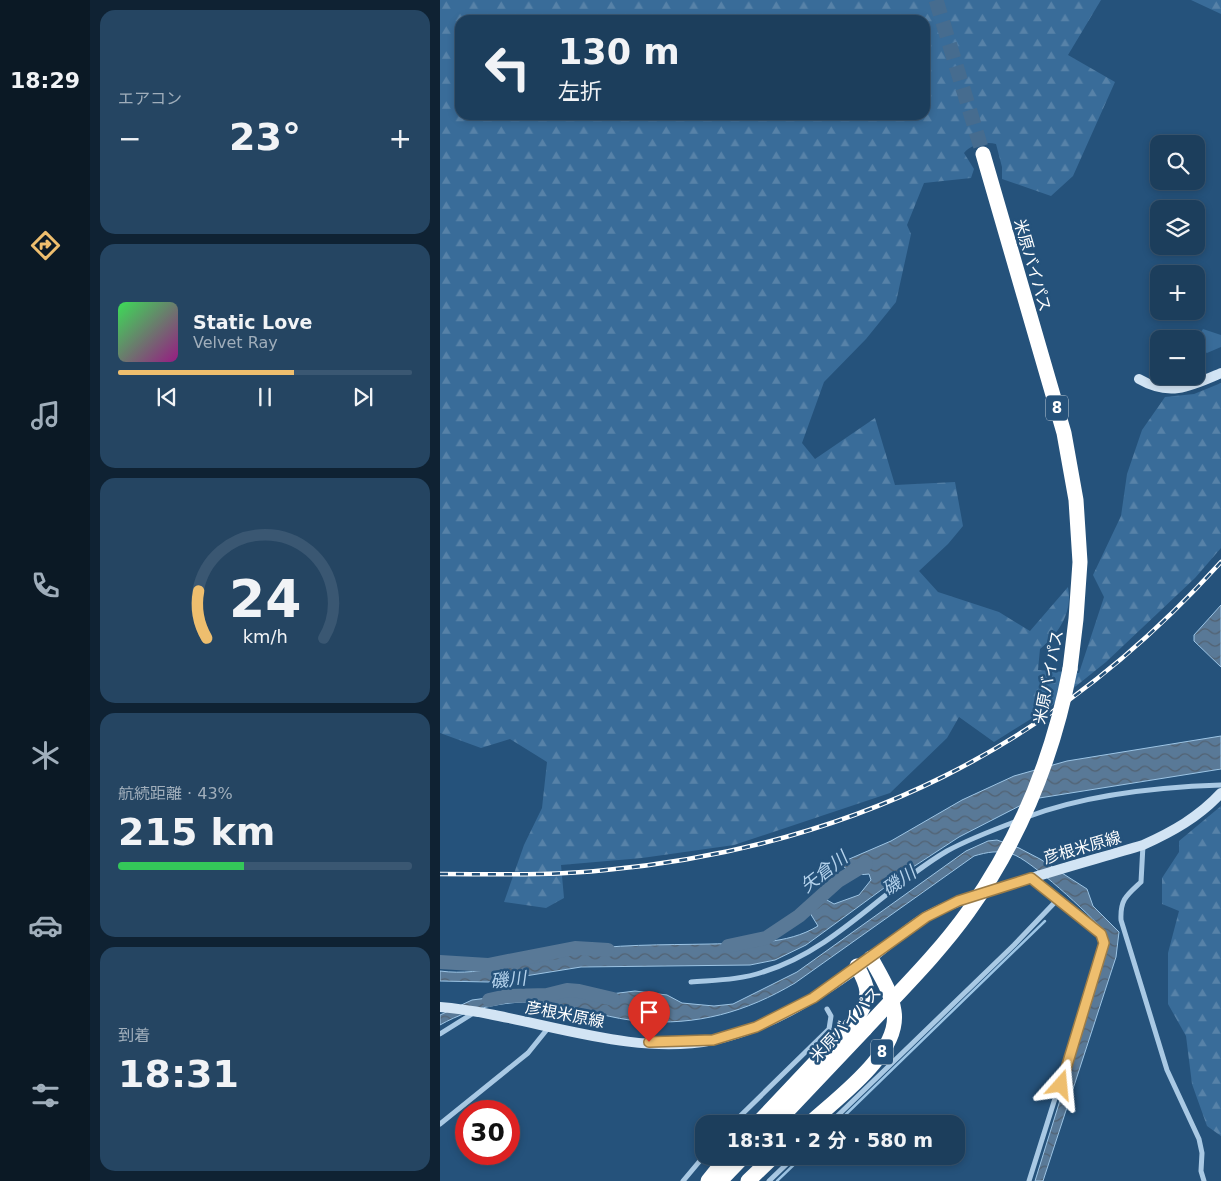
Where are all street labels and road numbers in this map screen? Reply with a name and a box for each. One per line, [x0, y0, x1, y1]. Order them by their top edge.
street label: 米原バイパス [1010, 217, 1055, 314]
road number: 8 [1046, 396, 1068, 420]
street label: 米原バイパス [1030, 628, 1067, 726]
street label: 彦根米原線 [1041, 827, 1123, 868]
street label: 米原バイパス [806, 983, 885, 1066]
street label: 彦根米原線 [524, 998, 606, 1031]
road number: 8 [871, 1040, 893, 1064]

